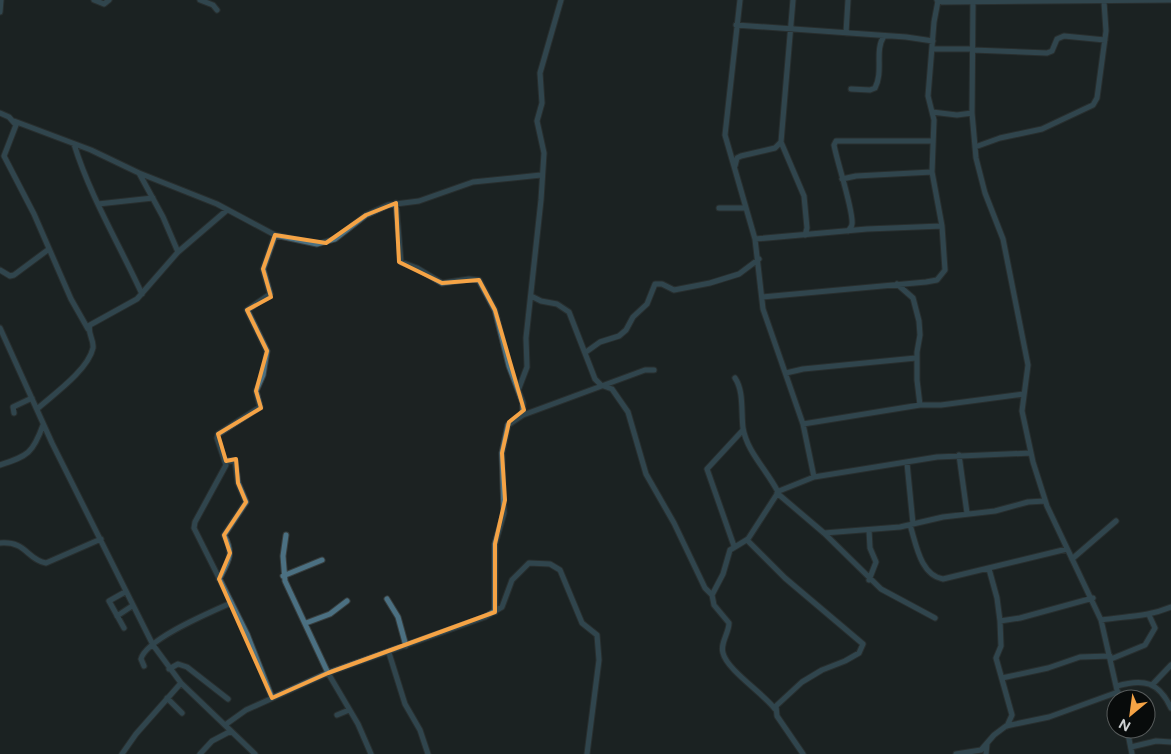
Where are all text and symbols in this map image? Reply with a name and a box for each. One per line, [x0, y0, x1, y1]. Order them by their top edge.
north arrow [1106, 689, 1156, 739]
text: N [1116, 715, 1134, 735]

